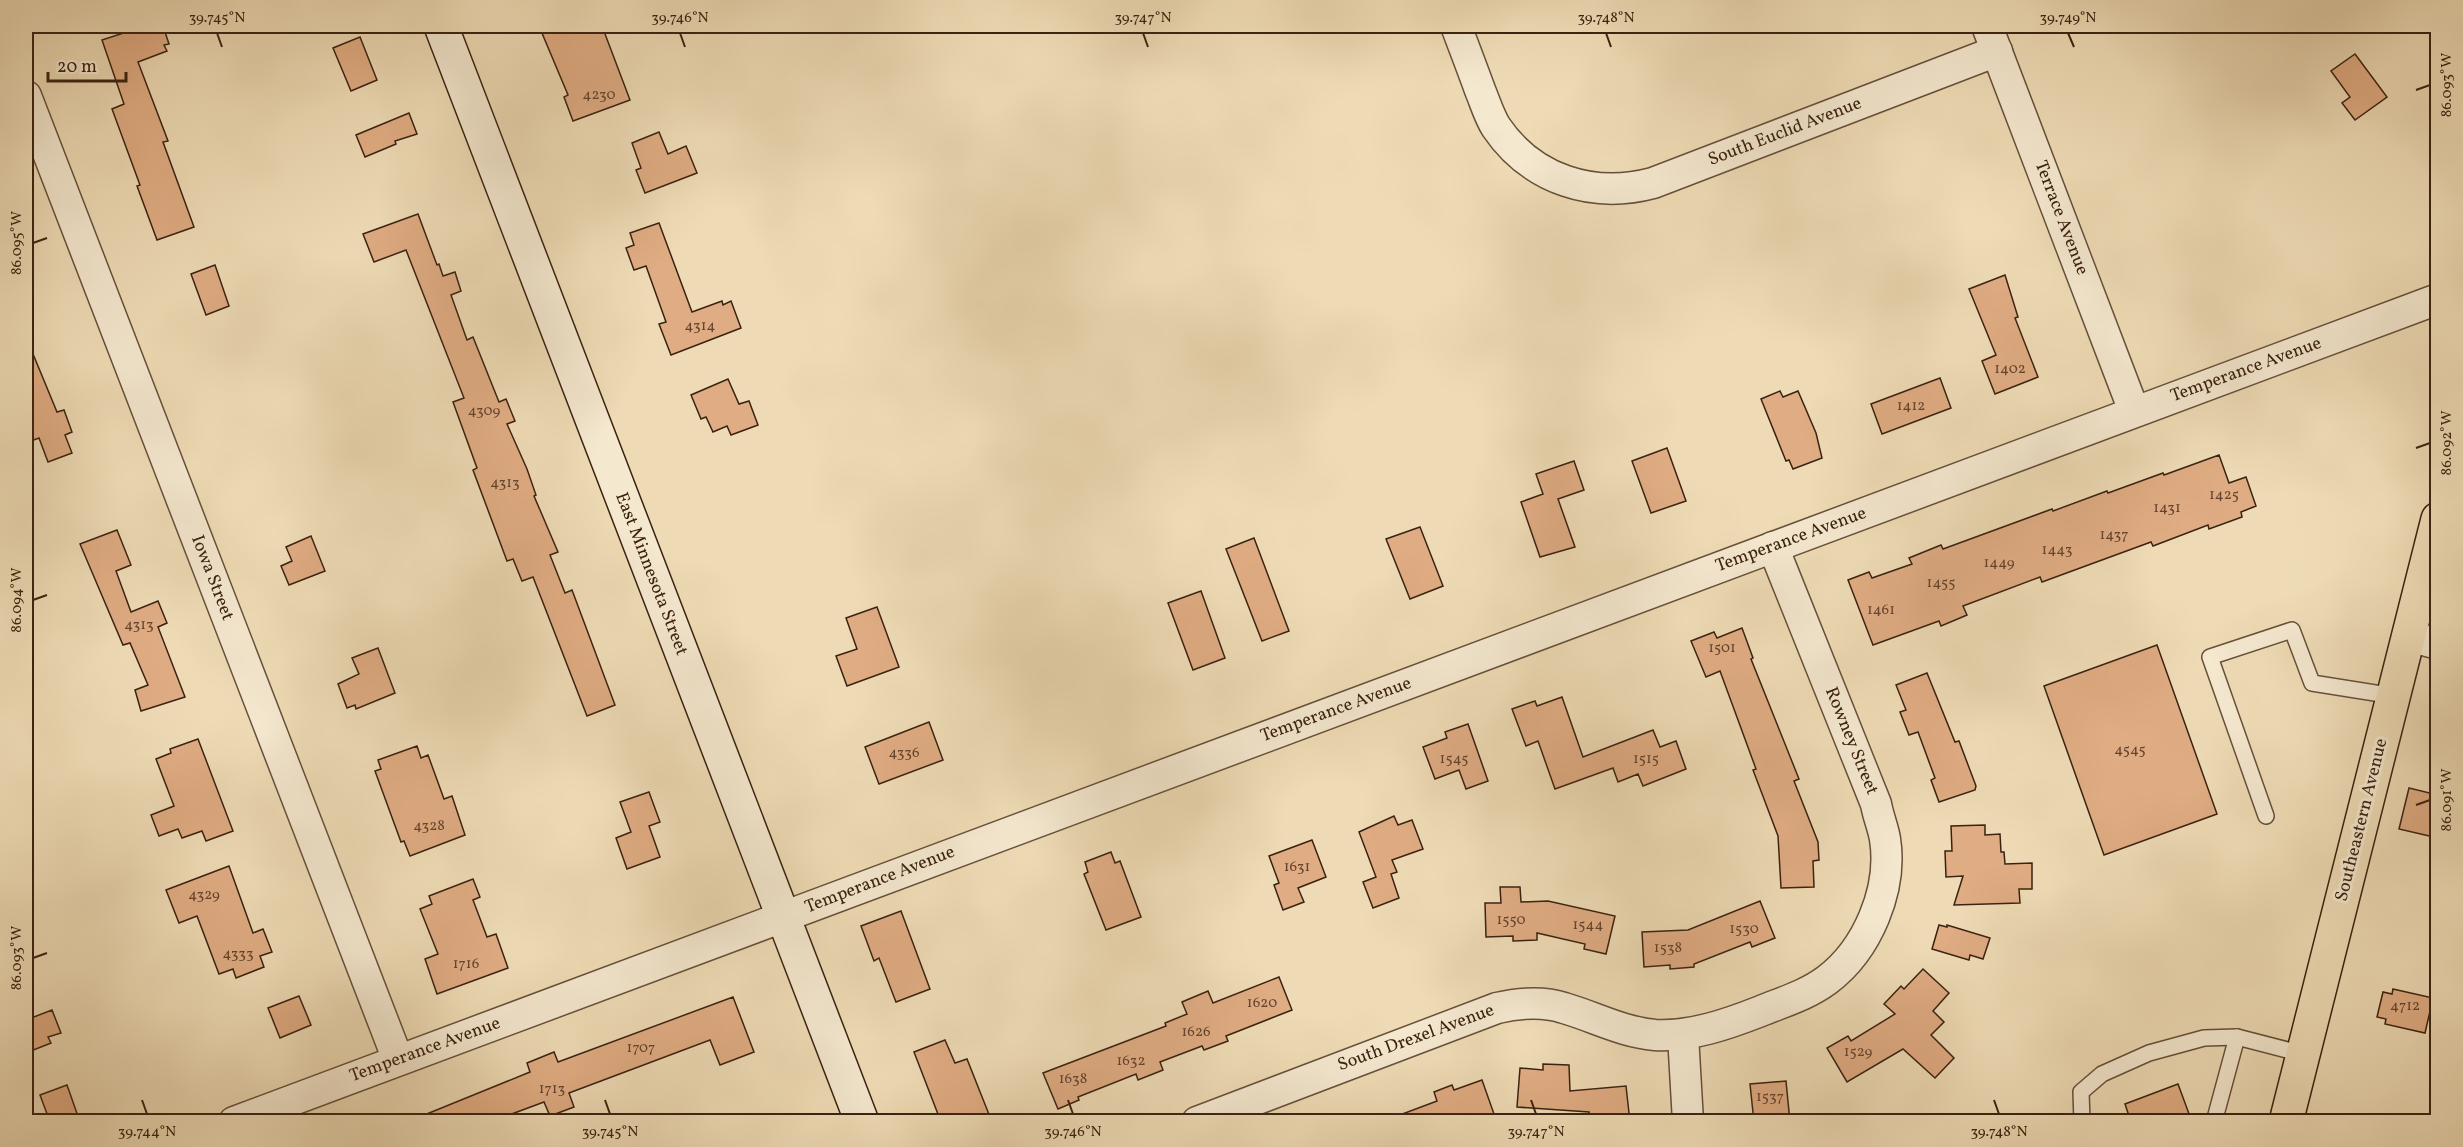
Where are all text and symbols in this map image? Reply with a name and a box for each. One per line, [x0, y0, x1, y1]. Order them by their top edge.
text: 39.745°N [189, 8, 245, 29]
text: 39.746°N [651, 8, 709, 29]
text: 39.747°N [1114, 8, 1172, 29]
text: 39.748°N [1577, 8, 1635, 29]
text: 39.749°N [2040, 8, 2096, 29]
scale bar [48, 45, 126, 83]
text: 86.093°W [2437, 53, 2458, 117]
text: 20 m [57, 55, 97, 80]
house number: 4230 [583, 85, 615, 106]
street label: South Euclid Avenue [1705, 91, 1865, 173]
street label: Terrace Avenue [2028, 157, 2094, 279]
text: 86.095°W [7, 211, 28, 275]
house number: 4314 [685, 316, 715, 337]
street label: Temperance Avenue [2167, 331, 2325, 409]
house number: 1402 [1994, 359, 2026, 380]
house number: 1412 [1897, 396, 1925, 417]
house number: 4309 [468, 401, 501, 422]
text: 86.092°W [2437, 411, 2458, 475]
house number: 4313 [490, 473, 520, 494]
house number: 1425 [2209, 485, 2239, 506]
street label: East Minnesota Street [608, 489, 694, 659]
house number: 1431 [2153, 498, 2181, 519]
street label: Temperance Avenue [1712, 501, 1870, 579]
house number: 1437 [2099, 525, 2129, 546]
street label: Iowa Street [184, 532, 240, 624]
house number: 1443 [2042, 540, 2072, 561]
house number: 1449 [1983, 553, 2015, 574]
text: 86.094°W [7, 567, 28, 633]
house number: 1455 [1927, 573, 1955, 594]
house number: 1461 [1867, 600, 1895, 621]
house number: 4313 [124, 615, 154, 636]
house number: 1501 [1708, 638, 1736, 659]
street label: Temperance Avenue [1257, 671, 1415, 749]
street label: Rowney Street [1818, 683, 1884, 799]
street label: Southeastern Avenue [2330, 736, 2394, 904]
house number: 4545 [2114, 740, 2146, 761]
house number: 4336 [888, 743, 920, 764]
house number: 1545 [1440, 749, 1468, 770]
house number: 1515 [1633, 749, 1659, 770]
text: 86.091°W [2437, 769, 2458, 831]
house number: 4328 [413, 816, 445, 837]
street label: Temperance Avenue [801, 840, 959, 920]
house number: 1631 [1284, 857, 1310, 878]
house number: 4329 [188, 885, 220, 906]
house number: 1550 [1497, 910, 1525, 931]
house number: 1544 [1573, 915, 1604, 936]
house number: 1530 [1729, 919, 1759, 940]
text: 86.093°W [7, 926, 28, 990]
house number: 1538 [1654, 938, 1682, 959]
house number: 4333 [222, 944, 254, 965]
house number: 1716 [453, 954, 479, 975]
house number: 1620 [1247, 993, 1277, 1014]
house number: 4712 [2390, 996, 2420, 1017]
street label: South Drexel Avenue [1334, 998, 1498, 1078]
street label: Temperance Avenue [346, 1011, 504, 1089]
house number: 1626 [1181, 1022, 1211, 1043]
house number: 1707 [627, 1038, 655, 1059]
house number: 1529 [1844, 1042, 1873, 1063]
house number: 1632 [1117, 1051, 1145, 1072]
house number: 1638 [1059, 1069, 1087, 1090]
house number: 1713 [539, 1079, 565, 1100]
house number: 1537 [1756, 1087, 1784, 1108]
text: 39.744°N [118, 1122, 176, 1143]
text: 39.745°N [582, 1122, 638, 1143]
text: 39.746°N [1044, 1122, 1102, 1143]
text: 39.747°N [1507, 1122, 1565, 1143]
text: 39.748°N [1970, 1122, 2028, 1143]

